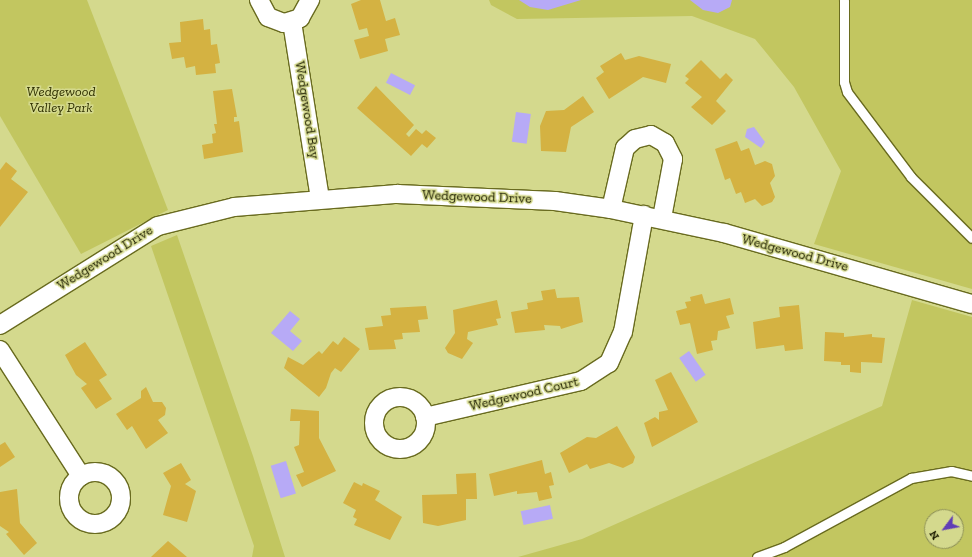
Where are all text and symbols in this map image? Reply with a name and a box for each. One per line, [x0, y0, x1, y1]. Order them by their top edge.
street label: Wedgewood Bay [291, 60, 323, 160]
park label: Wedgewood Valley Park [26, 84, 96, 116]
street label: Wedgewood Drive [422, 187, 532, 207]
street label: Wedgewood Drive [54, 222, 156, 294]
street label: Wedgewood Drive [740, 231, 850, 275]
street label: Wedgewood Court [468, 373, 580, 415]
north arrow [924, 509, 964, 549]
text: N [927, 528, 942, 542]

